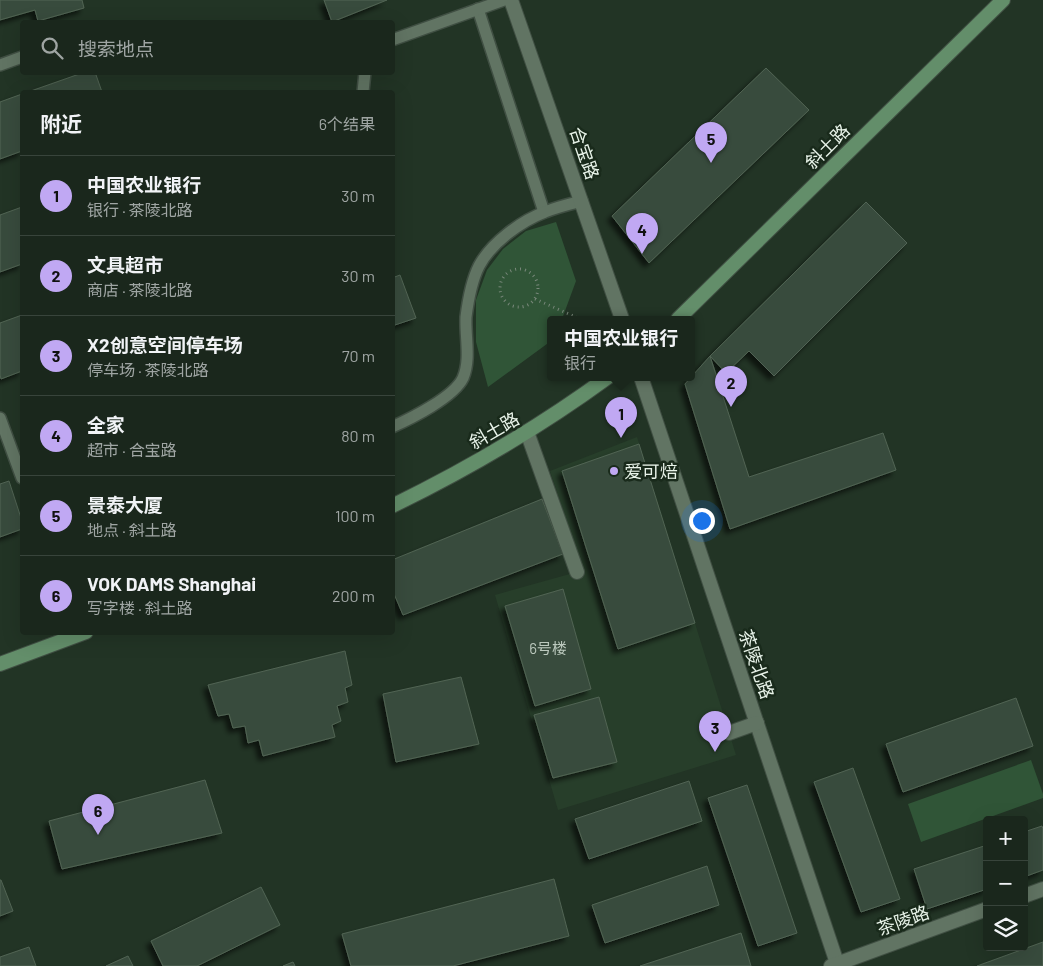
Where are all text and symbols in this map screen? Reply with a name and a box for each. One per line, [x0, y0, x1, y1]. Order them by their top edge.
search box [20, 20, 395, 75]
icon: search [38, 34, 66, 62]
text: 搜索地点 [78, 37, 154, 60]
text: 附近 [40, 111, 82, 136]
text: 6个结果 [319, 114, 375, 133]
street label: 斜土路 [800, 119, 854, 173]
pin: 5 [695, 122, 727, 163]
street label: 合宝路 [566, 124, 604, 182]
text: 中国农业银行 [87, 173, 201, 196]
text: 1 [53, 186, 59, 205]
text: 30 m [341, 186, 375, 205]
text: 银行 · 茶陵北路 [87, 200, 193, 219]
pin: 4 [626, 213, 658, 254]
text: 文具超市 [87, 253, 163, 276]
text: 2 [52, 266, 60, 285]
text: 30 m [341, 266, 375, 285]
text: 商店 · 茶陵北路 [87, 280, 193, 299]
popup [547, 316, 695, 381]
text: 中国农业银行 [564, 326, 678, 349]
text: X2创意空间停车场 [87, 333, 243, 356]
text: 3 [52, 346, 60, 365]
text: 70 m [342, 346, 375, 365]
text: 银行 [564, 353, 596, 372]
text: 停车场 · 茶陵北路 [87, 360, 209, 379]
pin: 2 [715, 366, 747, 407]
pin: 1 [605, 397, 637, 438]
street label: 斜土路 [465, 407, 523, 453]
text: 全家 [87, 413, 125, 436]
text: 4 [51, 426, 61, 445]
text: 80 m [341, 426, 375, 445]
text: 超市 · 合宝路 [87, 440, 177, 459]
place label: 爱可焙 [624, 460, 678, 482]
marker: 爱可焙 [608, 465, 620, 477]
text: 景泰大厦 [87, 493, 163, 516]
text: 5 [52, 506, 60, 525]
text: 100 m [335, 506, 375, 525]
your location [689, 508, 715, 534]
text: 地点 · 斜土路 [87, 520, 177, 539]
text: VOK DAMS Shanghai [87, 572, 256, 595]
text: 6 [52, 586, 60, 605]
text: 200 m [332, 586, 375, 605]
text: 写字楼 · 斜土路 [87, 598, 193, 617]
street label: 茶陵北路 [735, 626, 779, 702]
house number: 6号楼 [529, 639, 567, 657]
pin: 3 [699, 711, 731, 752]
pin: 6 [82, 794, 114, 835]
map controls [983, 816, 1028, 951]
button: + [983, 816, 1028, 861]
button: − [983, 861, 1028, 906]
street label: 茶陵路 [874, 900, 932, 940]
button: layers [983, 906, 1028, 951]

